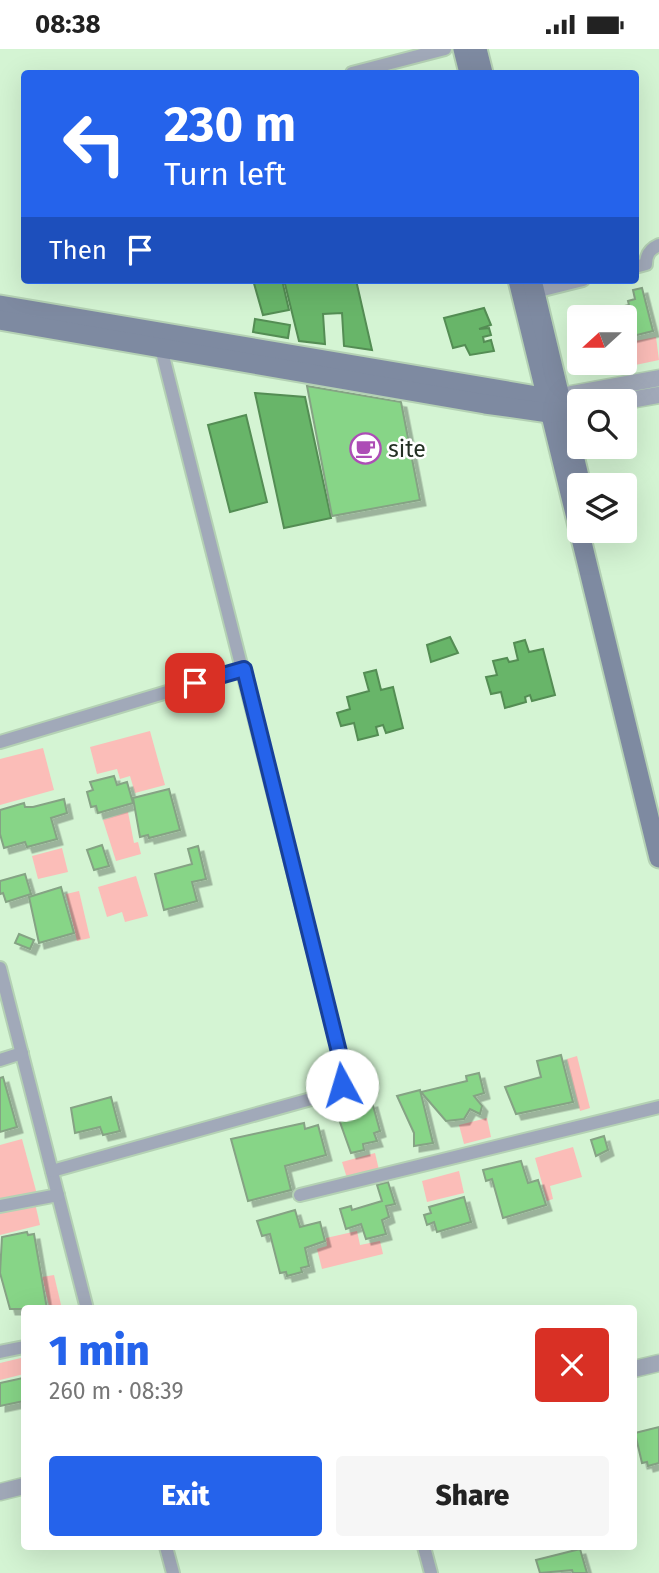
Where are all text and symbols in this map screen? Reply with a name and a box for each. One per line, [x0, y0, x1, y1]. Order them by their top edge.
text: 08:38 [35, 9, 101, 40]
text: 230 m [164, 95, 296, 154]
icon: left [49, 98, 140, 189]
text: Turn left [164, 155, 286, 193]
icon: arrive [121, 231, 159, 269]
text: Then [49, 235, 107, 266]
north arrow [567, 305, 637, 375]
map controls [567, 305, 637, 543]
button: search [567, 389, 637, 459]
cafe icon: site [348, 432, 382, 466]
place label: site [388, 435, 426, 463]
button: layers [567, 473, 637, 543]
pin [165, 653, 225, 713]
icon: arrive [176, 664, 214, 702]
position arrow [305, 1048, 379, 1122]
text: 1 min [49, 1326, 150, 1376]
button: close [535, 1328, 609, 1402]
text: 260 m · 08:39 [49, 1377, 184, 1405]
button: Exit [49, 1456, 322, 1536]
button: Share [336, 1456, 609, 1536]

